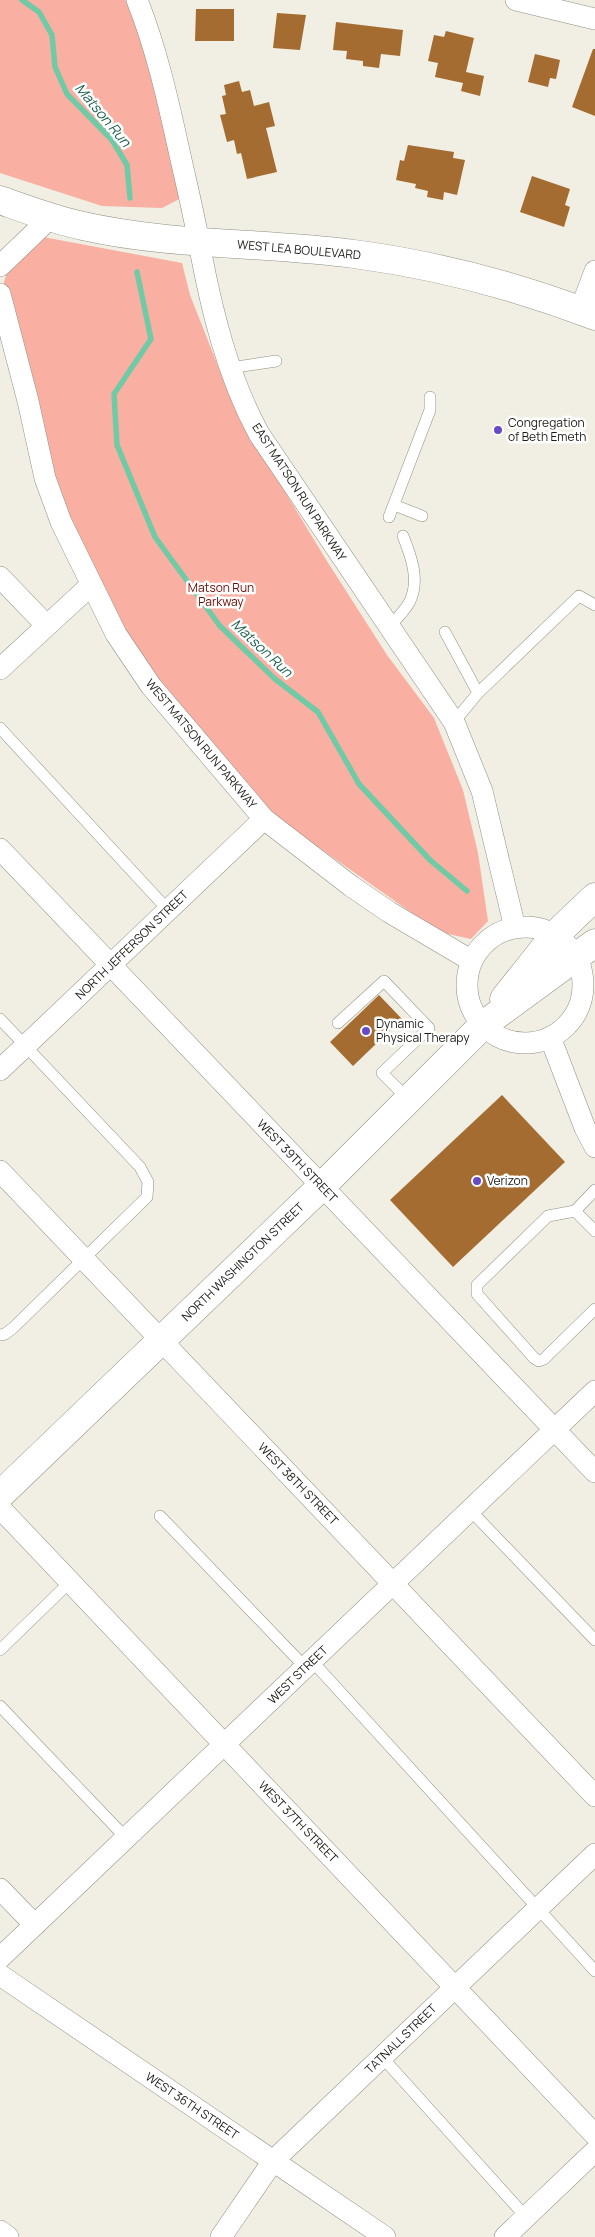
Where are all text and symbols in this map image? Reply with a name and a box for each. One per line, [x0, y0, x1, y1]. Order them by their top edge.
water label: Matson Run [71, 79, 136, 151]
street label: WEST LEA BOULEVARD [236, 236, 362, 263]
place label: Congregation of Beth Emeth [508, 414, 586, 445]
street label: EAST MATSON RUN PARKWAY [248, 420, 351, 564]
marker: Congregation of Beth Emeth [492, 424, 504, 436]
park label: Matson Run Parkway [188, 579, 254, 610]
water label: Matson Run [228, 614, 298, 681]
street label: WEST MATSON RUN PARKWAY [142, 675, 261, 812]
street label: NORTH JEFFERSON STREET [72, 886, 192, 1003]
place label: Dynamic Physical Therapy [376, 1015, 470, 1046]
marker: Dynamic Physical Therapy [360, 1025, 372, 1037]
street label: WEST 39TH STREET [253, 1115, 342, 1206]
place label: Verizon [487, 1172, 528, 1189]
marker: Verizon [471, 1175, 483, 1187]
street label: NORTH WASHINGTON STREET [178, 1198, 308, 1325]
street label: WEST 38TH STREET [254, 1439, 343, 1529]
street label: WEST STREET [264, 1641, 332, 1708]
street label: WEST 37TH STREET [255, 1777, 342, 1867]
street label: TATNALL STREET [361, 1999, 441, 2077]
street label: WEST 36TH STREET [142, 2068, 243, 2144]

